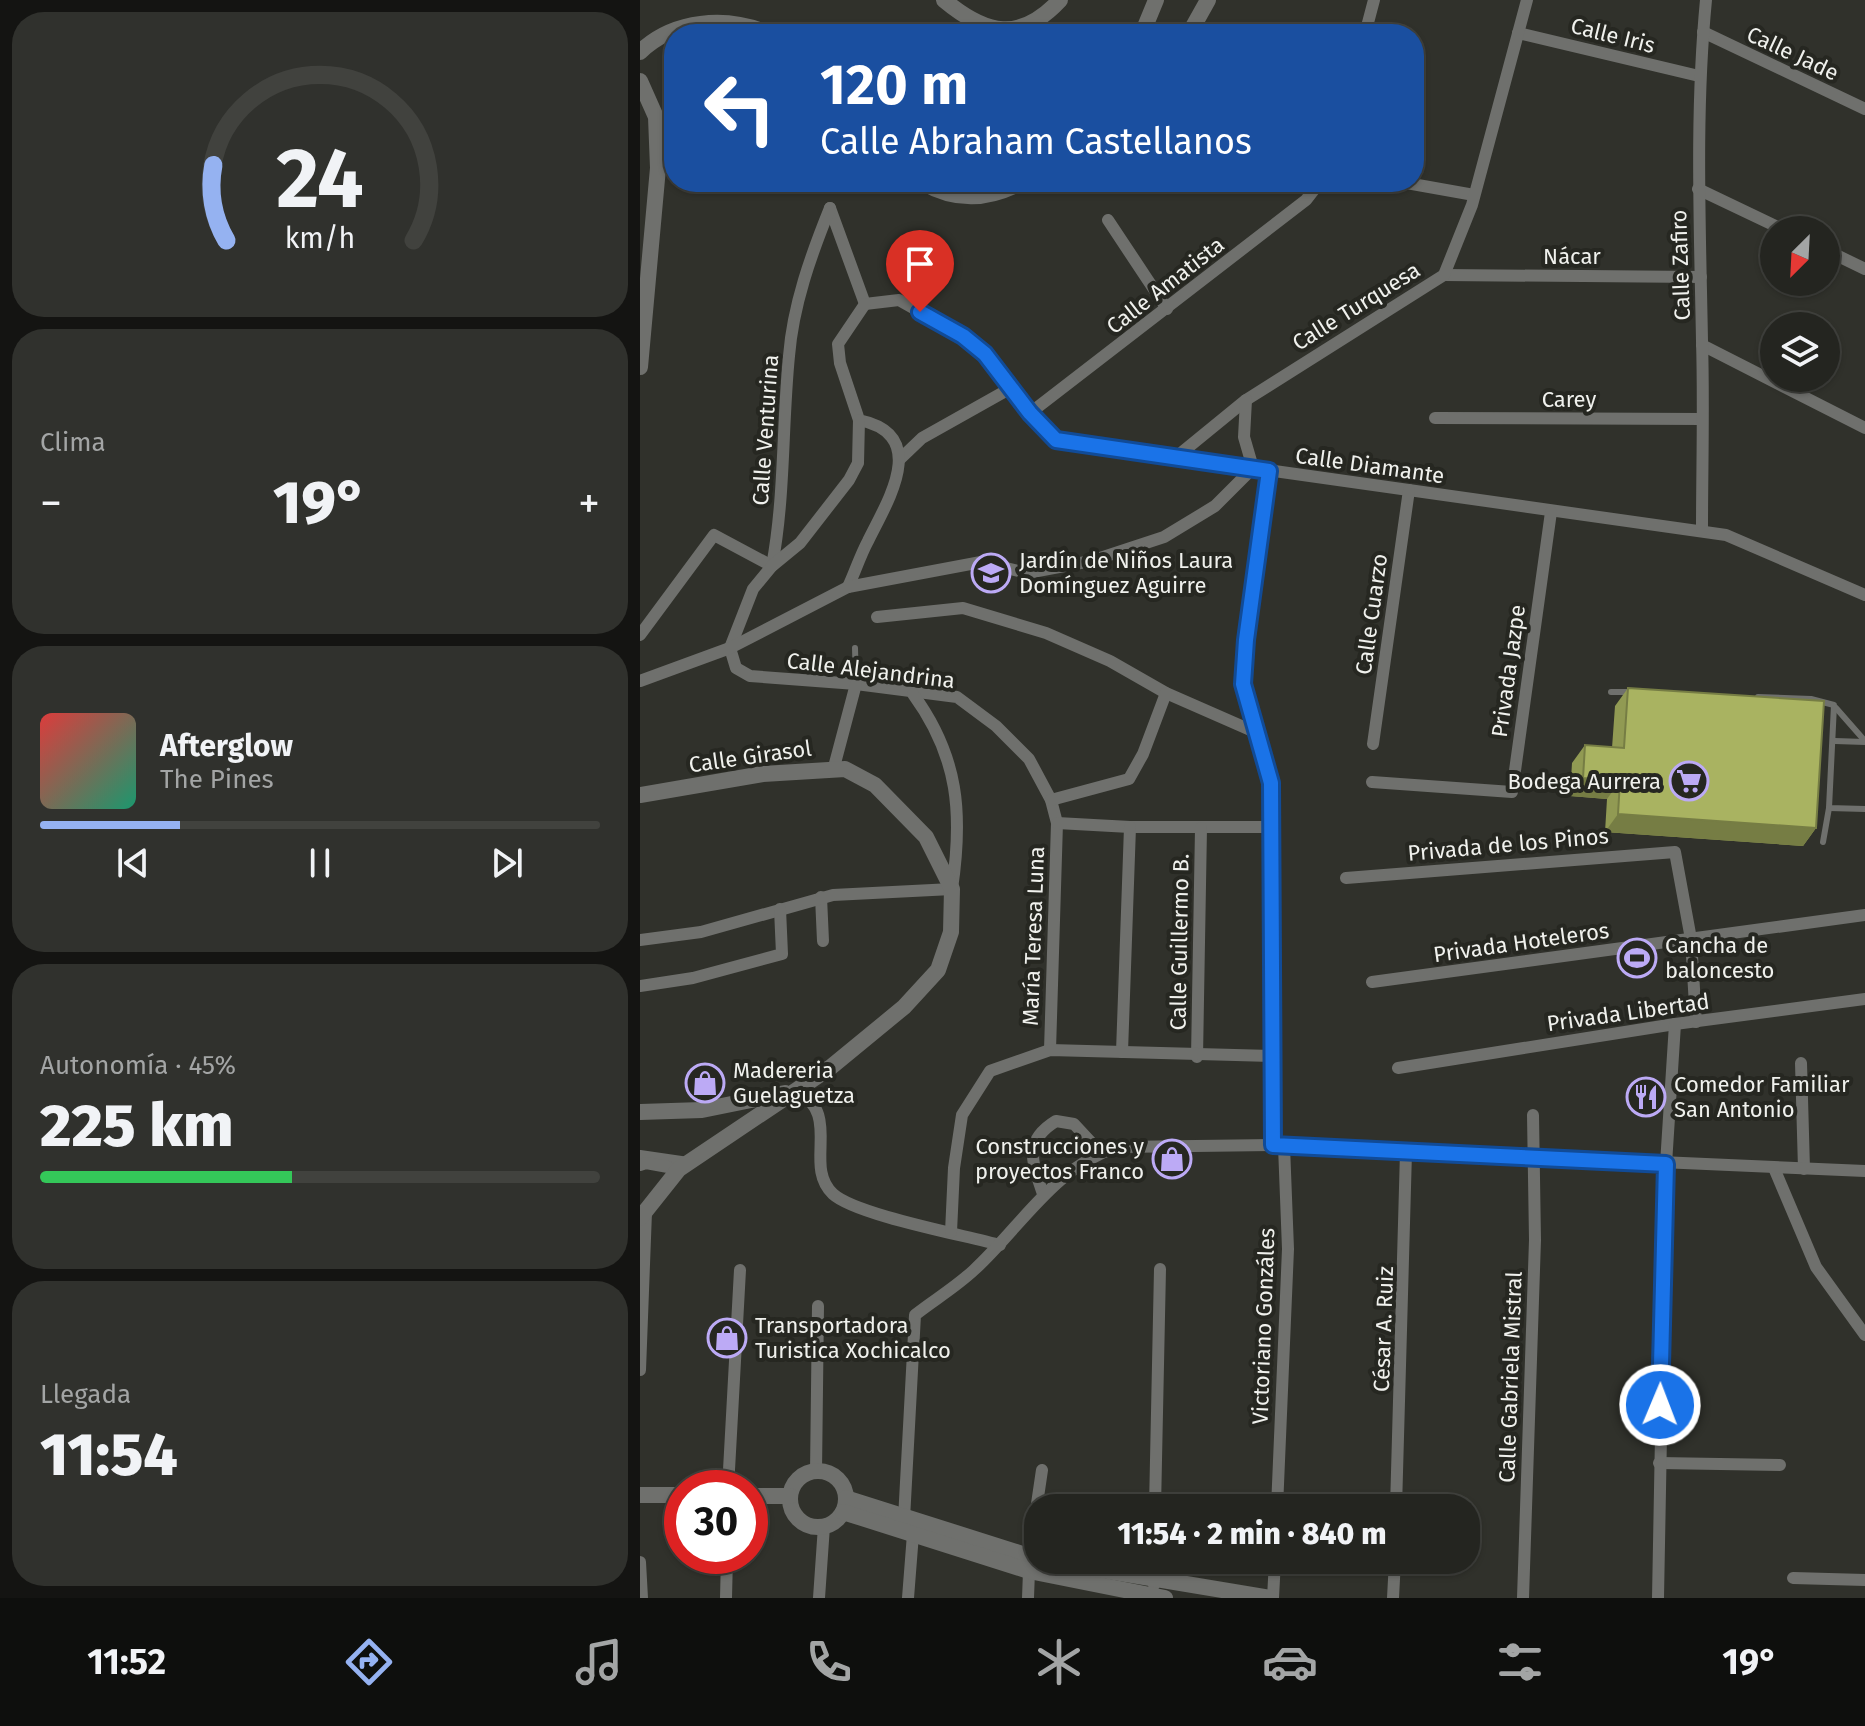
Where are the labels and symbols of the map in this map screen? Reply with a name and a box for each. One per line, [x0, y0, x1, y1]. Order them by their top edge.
street label: Calle Iris [1568, 12, 1658, 59]
street label: Calle Jade [1743, 20, 1843, 86]
street label: Calle Zafiro [1665, 209, 1696, 321]
north arrow [1760, 216, 1840, 296]
pin [886, 230, 954, 312]
street label: Calle Amatista [1101, 231, 1230, 340]
street label: Nácar [1543, 243, 1601, 270]
street label: Calle Turquesa [1287, 256, 1425, 356]
street label: Calle Venturina [747, 354, 784, 506]
street label: Carey [1542, 386, 1596, 413]
street label: Calle Diamante [1294, 442, 1446, 489]
place label: Jardín de Niños Laura Domínguez Aguirre [1019, 547, 1233, 599]
school or university icon: Jardín de Niños Laura Domínguez Aguirre [970, 552, 1012, 594]
street label: Calle Cuarzo [1350, 552, 1393, 676]
street label: Privada Jazpe [1486, 603, 1531, 739]
street label: Calle Alejandrina [785, 647, 957, 694]
street label: Calle Girasol [687, 735, 813, 778]
supermarket icon: Bodega Aurrera [1668, 760, 1710, 802]
place label: Bodega Aurrera [1507, 768, 1661, 795]
street label: Privada de los Pinos [1406, 822, 1610, 867]
street label: María Teresa Luna [1017, 846, 1050, 1026]
street label: Calle Guillermo B. [1164, 853, 1195, 1031]
street label: Privada Hoteleros [1431, 917, 1611, 968]
place label: Cancha de baloncesto [1665, 932, 1774, 984]
sports icon: Cancha de baloncesto [1616, 937, 1658, 979]
street label: Privada Libertad [1545, 988, 1711, 1037]
place label: Madereria Guelaguetza [733, 1057, 855, 1109]
shop icon: Madereria Guelaguetza [684, 1062, 726, 1104]
place label: Comedor Familiar San Antonio [1674, 1071, 1850, 1123]
restaurant icon: Comedor Familiar San Antonio [1625, 1076, 1667, 1118]
place label: Construcciones y proyectos Franco [975, 1133, 1144, 1185]
shop icon: Construcciones y proyectos Franco [1151, 1138, 1193, 1180]
street label: Victoriano Gonzáles [1247, 1227, 1280, 1425]
street label: César A. Ruiz [1368, 1266, 1399, 1392]
street label: Calle Gabriela Mistral [1493, 1271, 1528, 1483]
place label: Transportadora Turistica Xochicalco [755, 1312, 951, 1364]
shop icon: Transportadora Turistica Xochicalco [706, 1317, 748, 1359]
position arrow [1618, 1363, 1702, 1447]
speed limit sign: 30 [664, 1470, 768, 1574]

